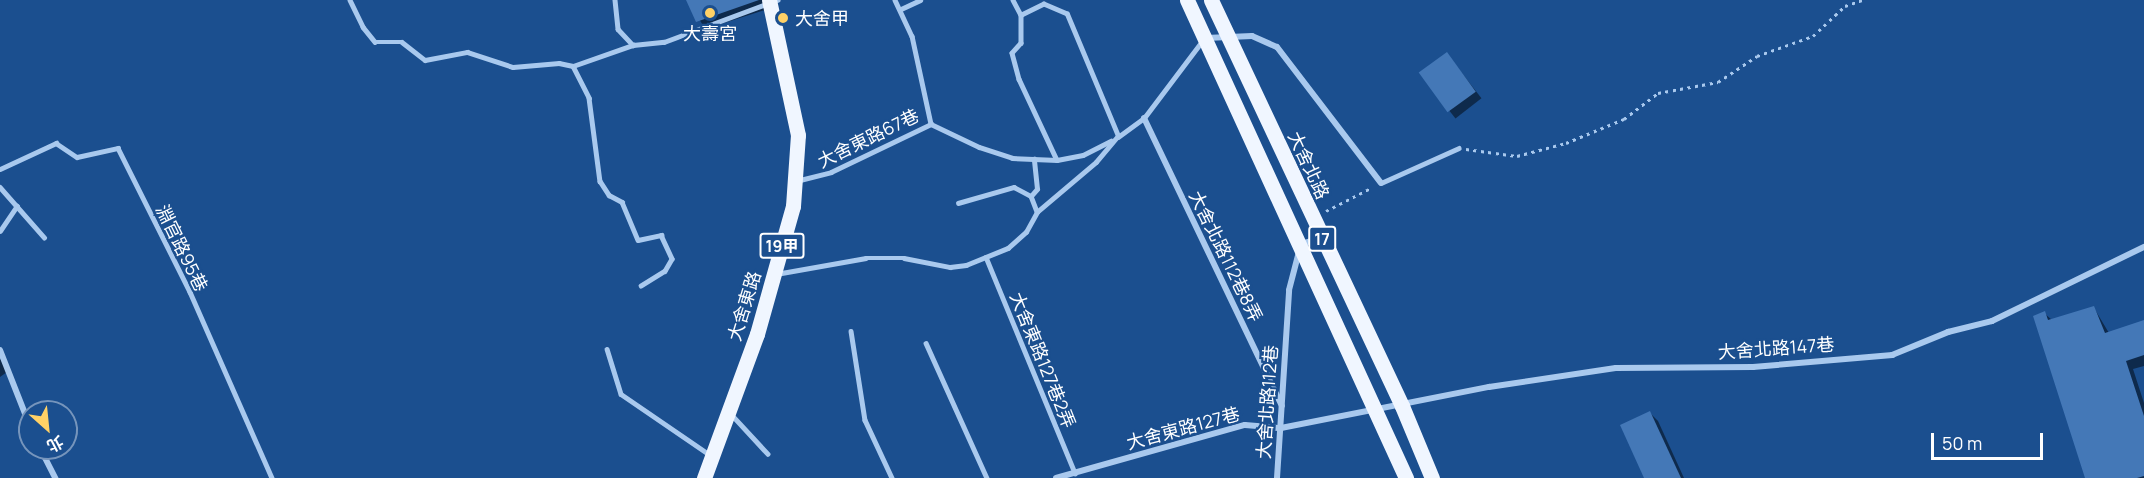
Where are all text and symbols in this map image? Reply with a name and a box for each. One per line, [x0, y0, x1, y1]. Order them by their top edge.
marker: 大壽宮 [703, 6, 717, 20]
place label: 大舍甲 [795, 7, 849, 29]
marker: 大舍甲 [776, 11, 790, 25]
place label: 大壽宮 [683, 22, 737, 44]
street label: 大舍東路67巷 [814, 104, 922, 172]
street label: 大舍北路 [1284, 128, 1334, 202]
street label: 大舍北路112巷8弄 [1185, 187, 1267, 325]
street label: 淵官路95巷 [152, 201, 212, 295]
road number: 17 [1307, 226, 1337, 252]
road number: 19甲 [760, 233, 804, 259]
street label: 大舍東路 [723, 268, 765, 344]
street label: 大舍東路127巷2弄 [1006, 289, 1080, 431]
street label: 大舍北路147巷 [1717, 333, 1835, 363]
street label: 大舍北路112巷 [1252, 344, 1282, 460]
north arrow [18, 400, 78, 460]
street label: 大舍東路127巷 [1124, 403, 1242, 453]
scale bar [1934, 421, 2046, 459]
text: 北 [43, 431, 67, 458]
text: 50 m [1942, 431, 1982, 455]

